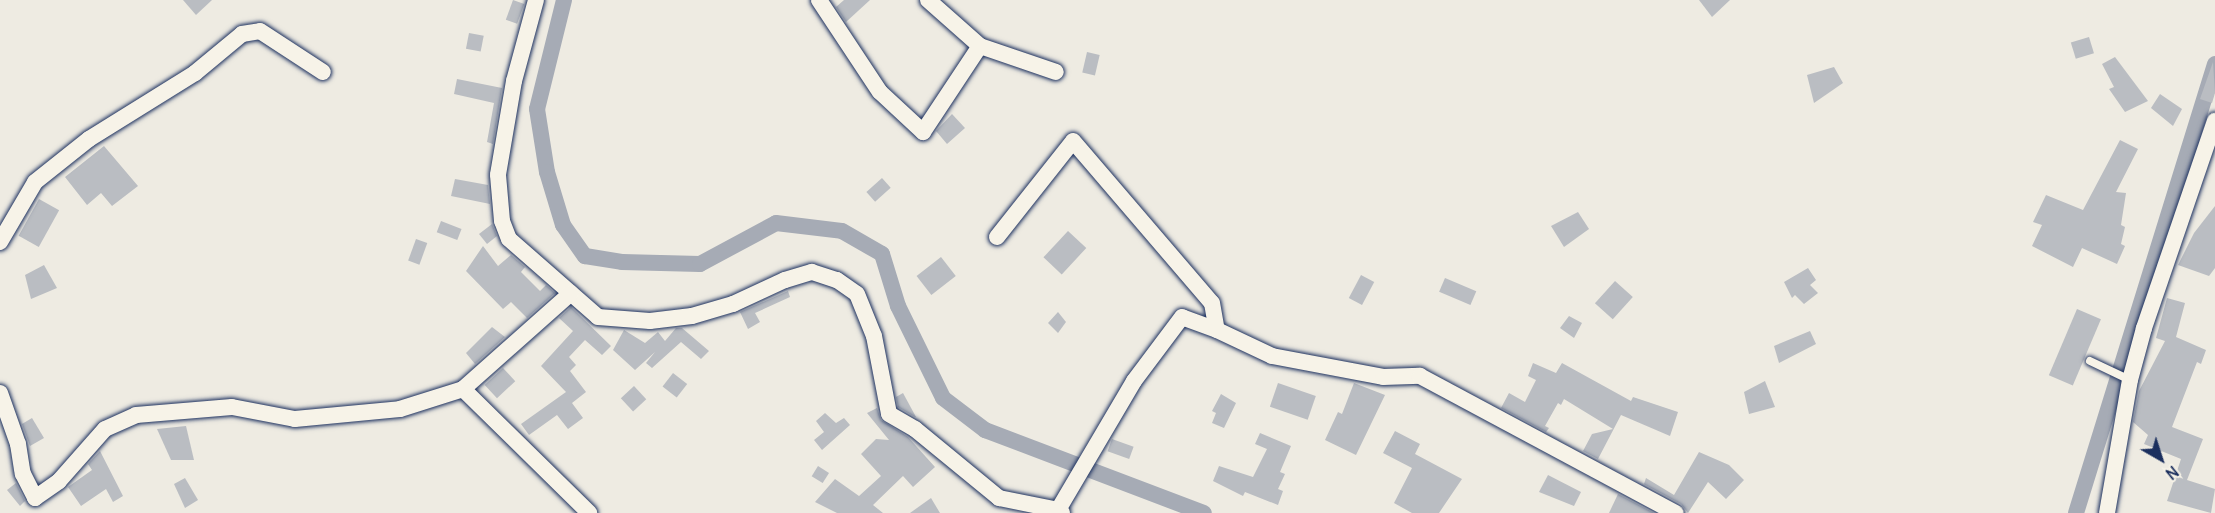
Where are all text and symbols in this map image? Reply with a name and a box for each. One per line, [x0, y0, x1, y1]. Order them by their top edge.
north arrow [2131, 429, 2191, 489]
text: N [2162, 462, 2183, 484]

